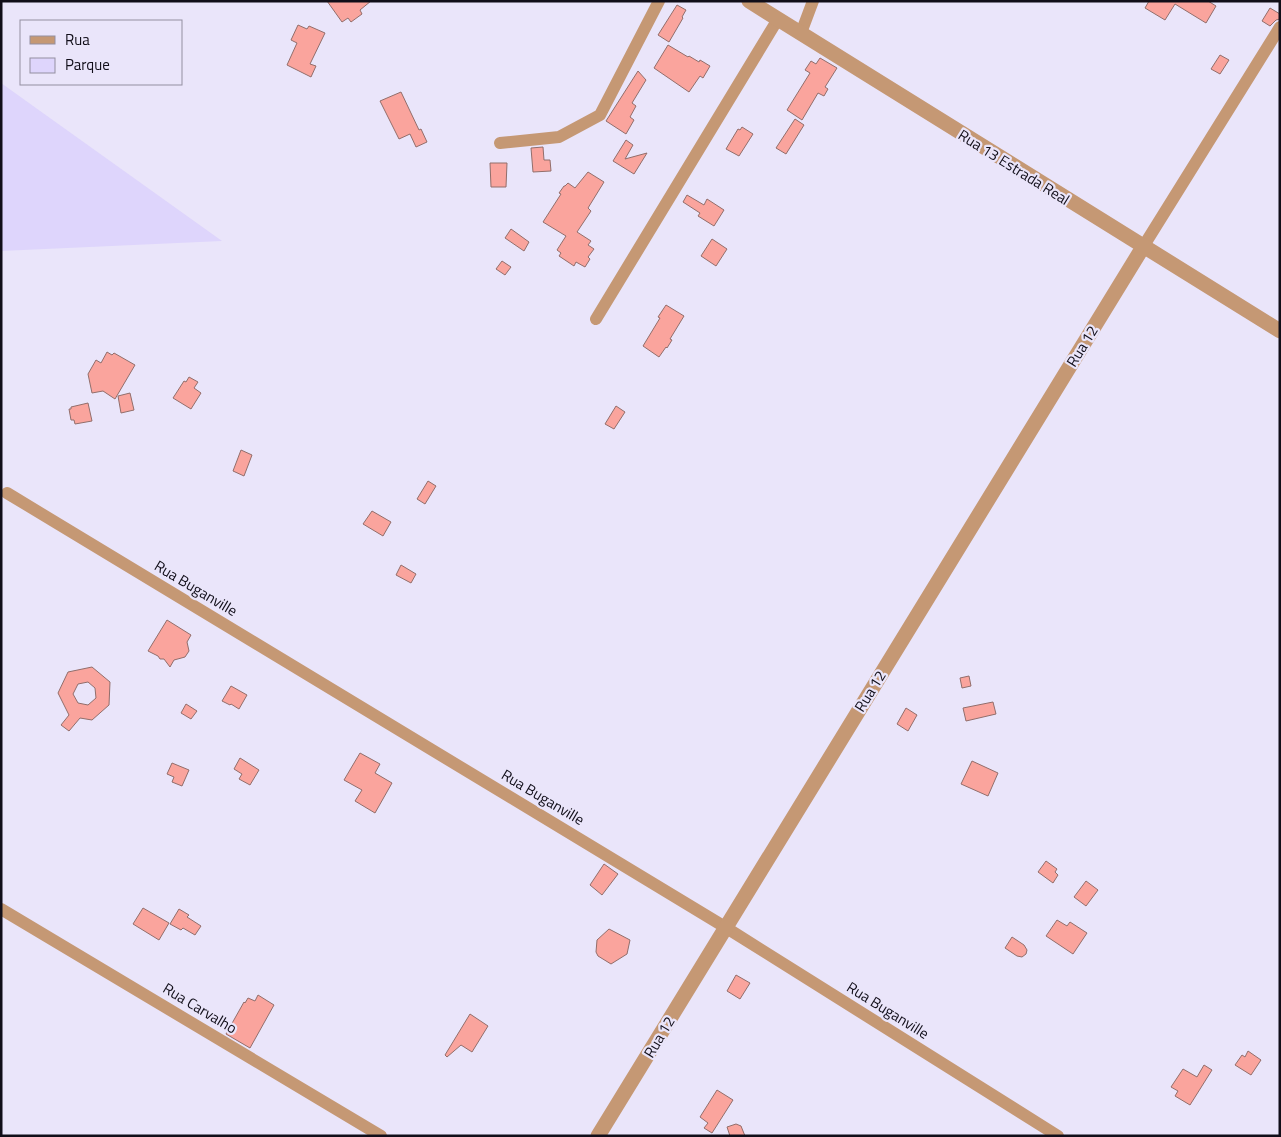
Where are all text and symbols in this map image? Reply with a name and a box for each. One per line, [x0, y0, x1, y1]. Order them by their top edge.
legend [20, 20, 182, 85]
text: Rua [65, 28, 90, 51]
text: Parque [65, 53, 110, 76]
street label: Rua 13 Estrada Real [954, 123, 1074, 211]
street label: Rua 12 [1060, 321, 1104, 371]
street label: Rua Buganville [150, 554, 242, 622]
street label: Rua 12 [848, 666, 892, 716]
street label: Rua Buganville [497, 763, 589, 831]
street label: Rua Buganville [842, 975, 934, 1045]
street label: Rua Carvalho [159, 977, 242, 1039]
street label: Rua 12 [638, 1012, 680, 1062]

